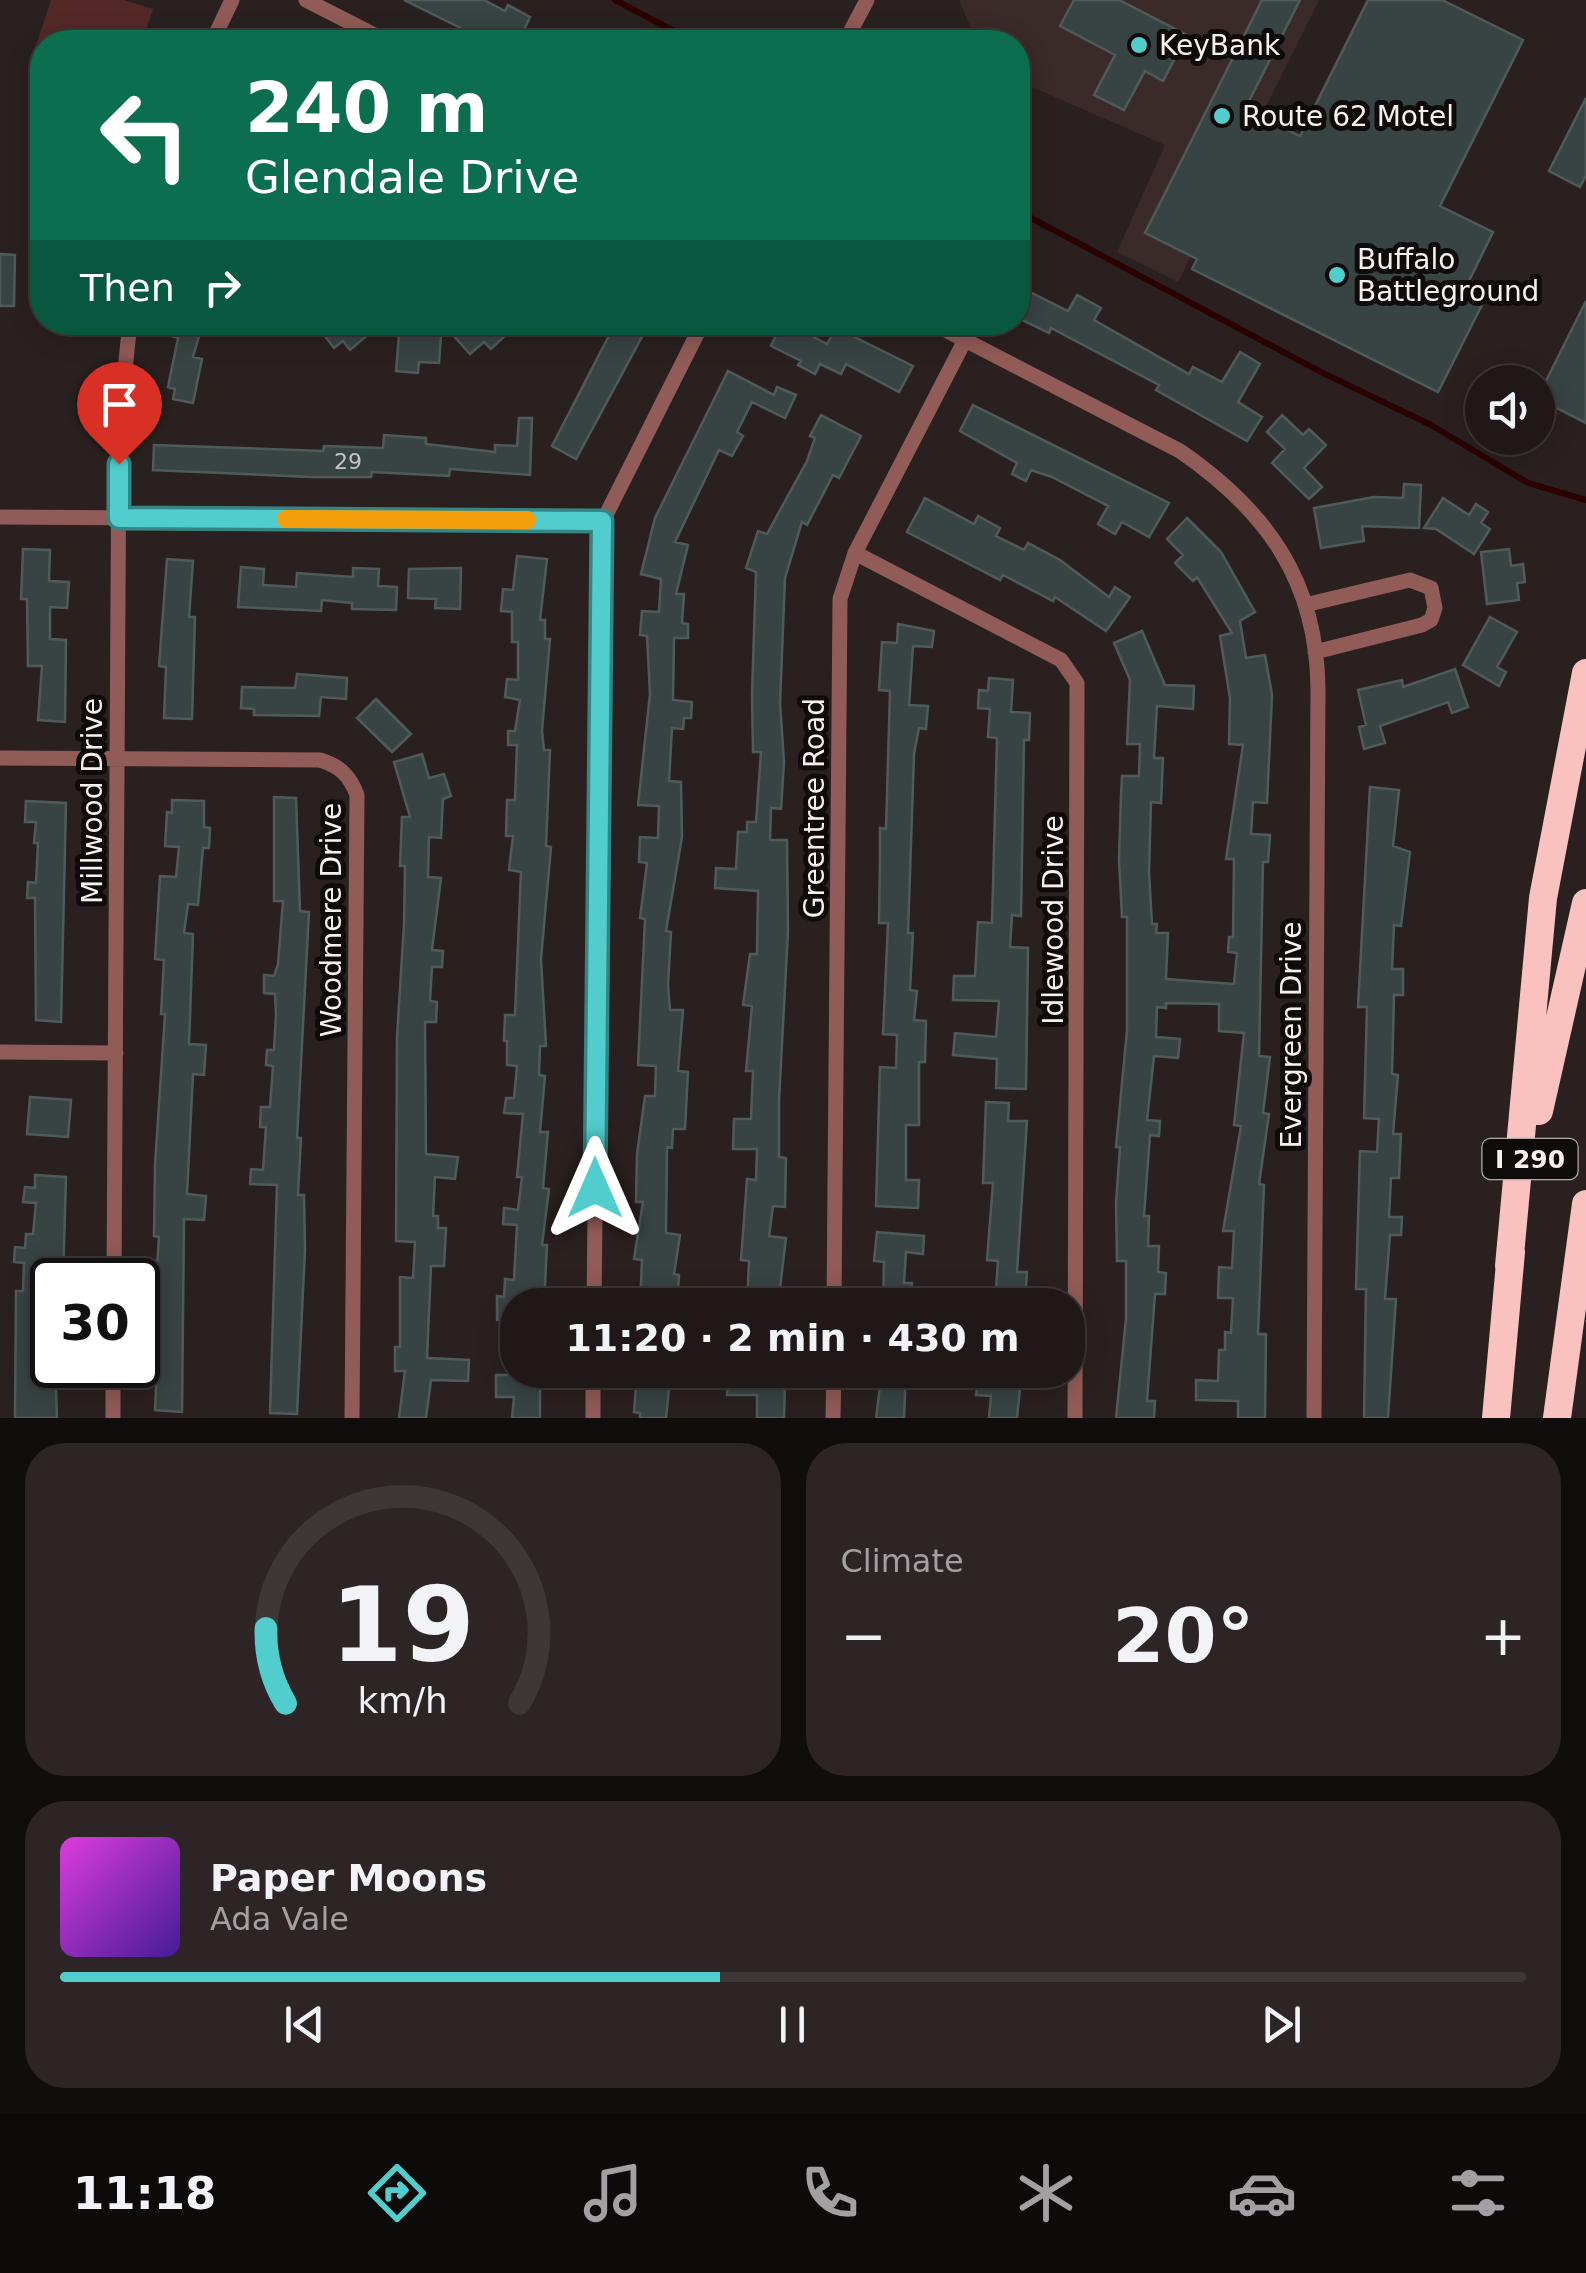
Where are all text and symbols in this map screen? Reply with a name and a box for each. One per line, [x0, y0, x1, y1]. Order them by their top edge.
place label: KeyBank [1159, 29, 1281, 62]
marker: KeyBank [1128, 34, 1150, 56]
text: 240 m [245, 67, 488, 149]
icon: left [80, 70, 210, 200]
place label: Route 62 Motel [1242, 100, 1454, 133]
marker: Route 62 Motel [1211, 105, 1233, 127]
text: Glendale Drive [245, 151, 579, 204]
place label: Buffalo Battleground [1357, 243, 1539, 308]
icon: right [195, 260, 250, 315]
marker: Buffalo Battleground [1326, 264, 1348, 286]
text: Then [80, 266, 175, 310]
pin [77, 362, 162, 465]
map controls [1465, 365, 1555, 455]
button: sound [1465, 365, 1555, 455]
icon: arrive [92, 377, 147, 432]
house number: 29 [334, 449, 362, 474]
street label: Millwood Drive [76, 698, 109, 904]
street label: Greentree Road [798, 698, 831, 918]
street label: Woodmere Drive [315, 803, 348, 1037]
street label: Idlewood Drive [1037, 815, 1070, 1025]
street label: Evergreen Drive [1275, 922, 1308, 1148]
position arrow [543, 1136, 647, 1240]
road number: I 290 [1482, 1139, 1578, 1179]
speed limit sign: 30 [30, 1258, 160, 1388]
text: 11:20 · 2 min · 430 m [565, 1316, 1020, 1360]
text: Climate [841, 1542, 964, 1580]
text: 19 [330, 1564, 475, 1686]
text: 20° [1112, 1592, 1254, 1680]
text: − [841, 1604, 887, 1668]
text: + [1480, 1604, 1526, 1668]
text: km/h [358, 1680, 448, 1721]
text: Paper Moons [210, 1856, 487, 1900]
text: Ada Vale [210, 1900, 349, 1938]
icon: previous [277, 1997, 332, 2052]
icon: pause [765, 1997, 820, 2052]
icon: next [1254, 1997, 1309, 2052]
icon: directions [362, 2158, 432, 2228]
icon: music [578, 2158, 648, 2228]
icon: phone [795, 2158, 865, 2228]
icon: climate [1011, 2158, 1081, 2228]
icon: car [1227, 2158, 1297, 2228]
icon: filters [1443, 2158, 1513, 2228]
text: 11:18 [73, 2167, 216, 2220]

